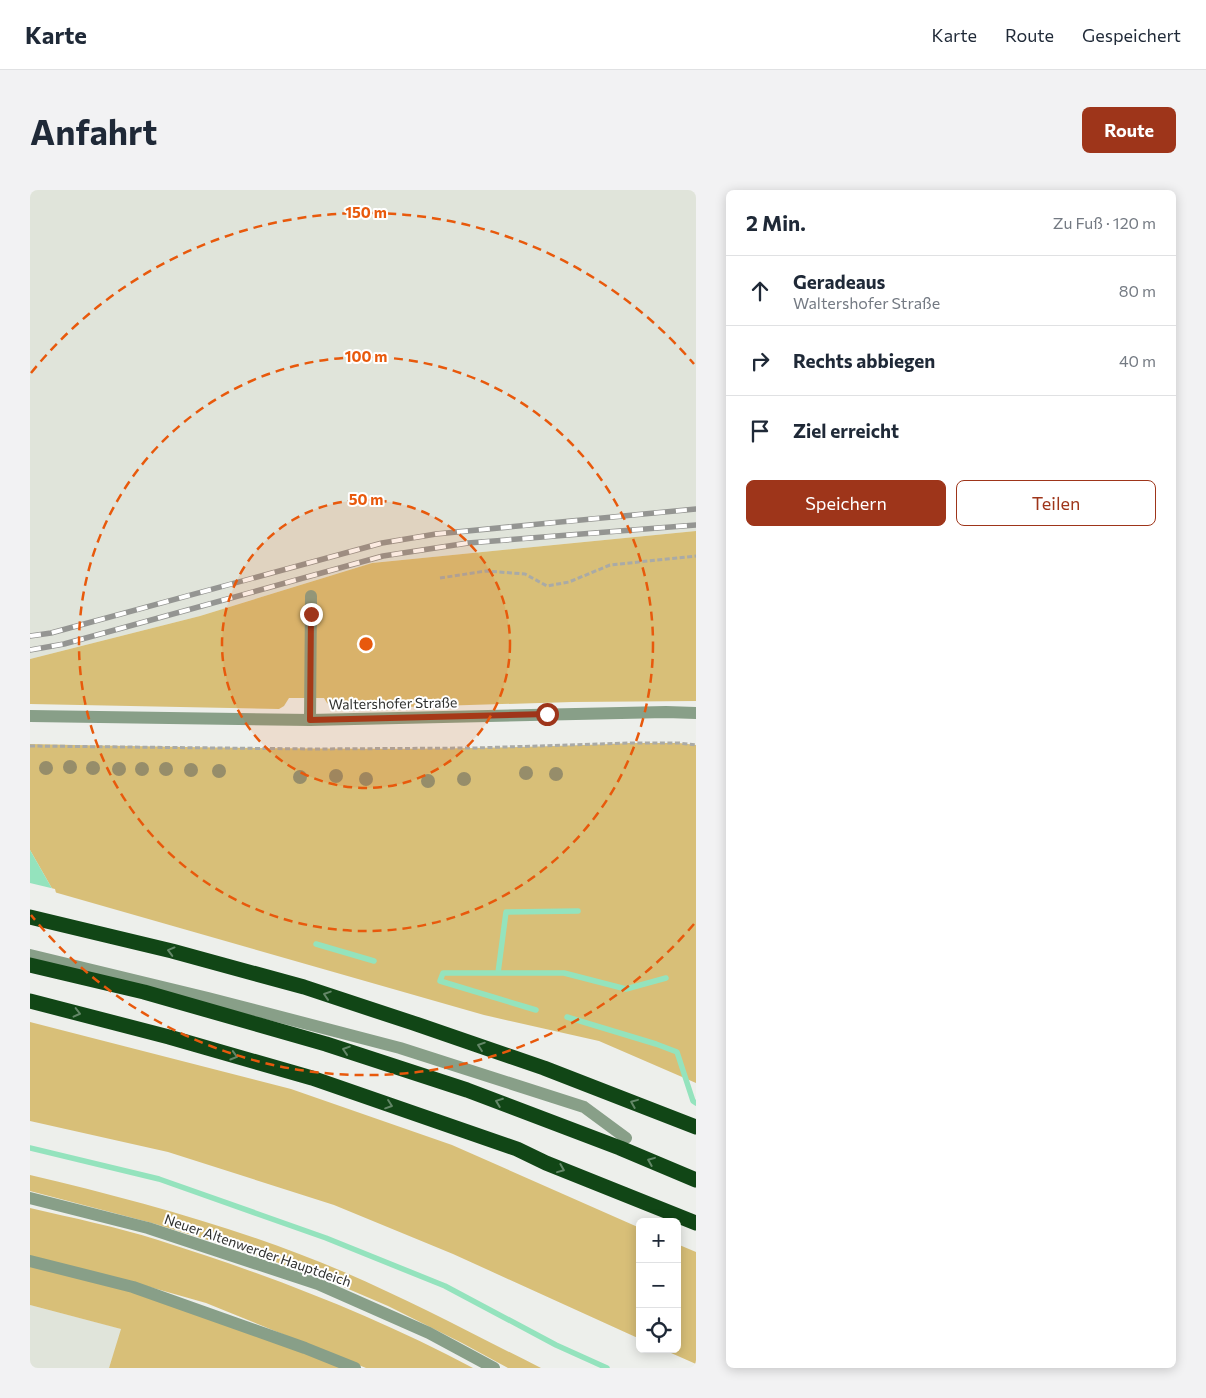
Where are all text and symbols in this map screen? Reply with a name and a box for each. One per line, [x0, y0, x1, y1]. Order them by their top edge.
text: Karte [25, 20, 87, 49]
text: Karte [932, 24, 977, 46]
text: Route [1005, 24, 1054, 46]
text: Gespeichert [1082, 24, 1181, 46]
button: Route [1082, 107, 1176, 153]
text: Anfahrt [30, 109, 157, 152]
text: 150 m [345, 203, 387, 221]
text: 2 Min. [746, 210, 806, 235]
text: Zu Fuß · 120 m [1053, 213, 1156, 232]
text: Geradeaus [793, 270, 885, 293]
icon: ahead [746, 277, 774, 305]
text: 80 m [1119, 281, 1156, 300]
text: Waltershofer Straße [793, 293, 940, 312]
text: 100 m [345, 347, 387, 365]
icon: right [746, 347, 774, 375]
text: Rechts abbiegen [793, 349, 935, 372]
text: 40 m [1119, 351, 1156, 370]
icon: arrive [746, 417, 774, 445]
text: Ziel erreicht [793, 419, 899, 442]
button: Speichern [746, 480, 946, 526]
button: Teilen [956, 480, 1156, 526]
text: 50 m [349, 490, 383, 508]
route end [300, 603, 323, 626]
centre of rings [357, 635, 375, 653]
street label: Waltershofer Straße [328, 693, 458, 713]
route start [536, 703, 559, 726]
one-way arrow [166, 946, 175, 957]
one-way arrow [324, 990, 332, 1000]
one-way arrow [73, 1008, 81, 1018]
one-way arrow [478, 1042, 486, 1052]
one-way arrow [342, 1046, 350, 1056]
one-way arrow [229, 1050, 238, 1060]
one-way arrow [496, 1098, 504, 1108]
one-way arrow [384, 1099, 393, 1109]
one-way arrow [631, 1099, 639, 1109]
one-way arrow [647, 1157, 656, 1167]
one-way arrow [556, 1163, 565, 1173]
street label: Neuer Altenwerder Hauptdeich [162, 1210, 354, 1290]
map controls [636, 1218, 681, 1353]
button: + [636, 1218, 681, 1263]
button: − [636, 1263, 681, 1308]
button: locate [636, 1308, 681, 1353]

